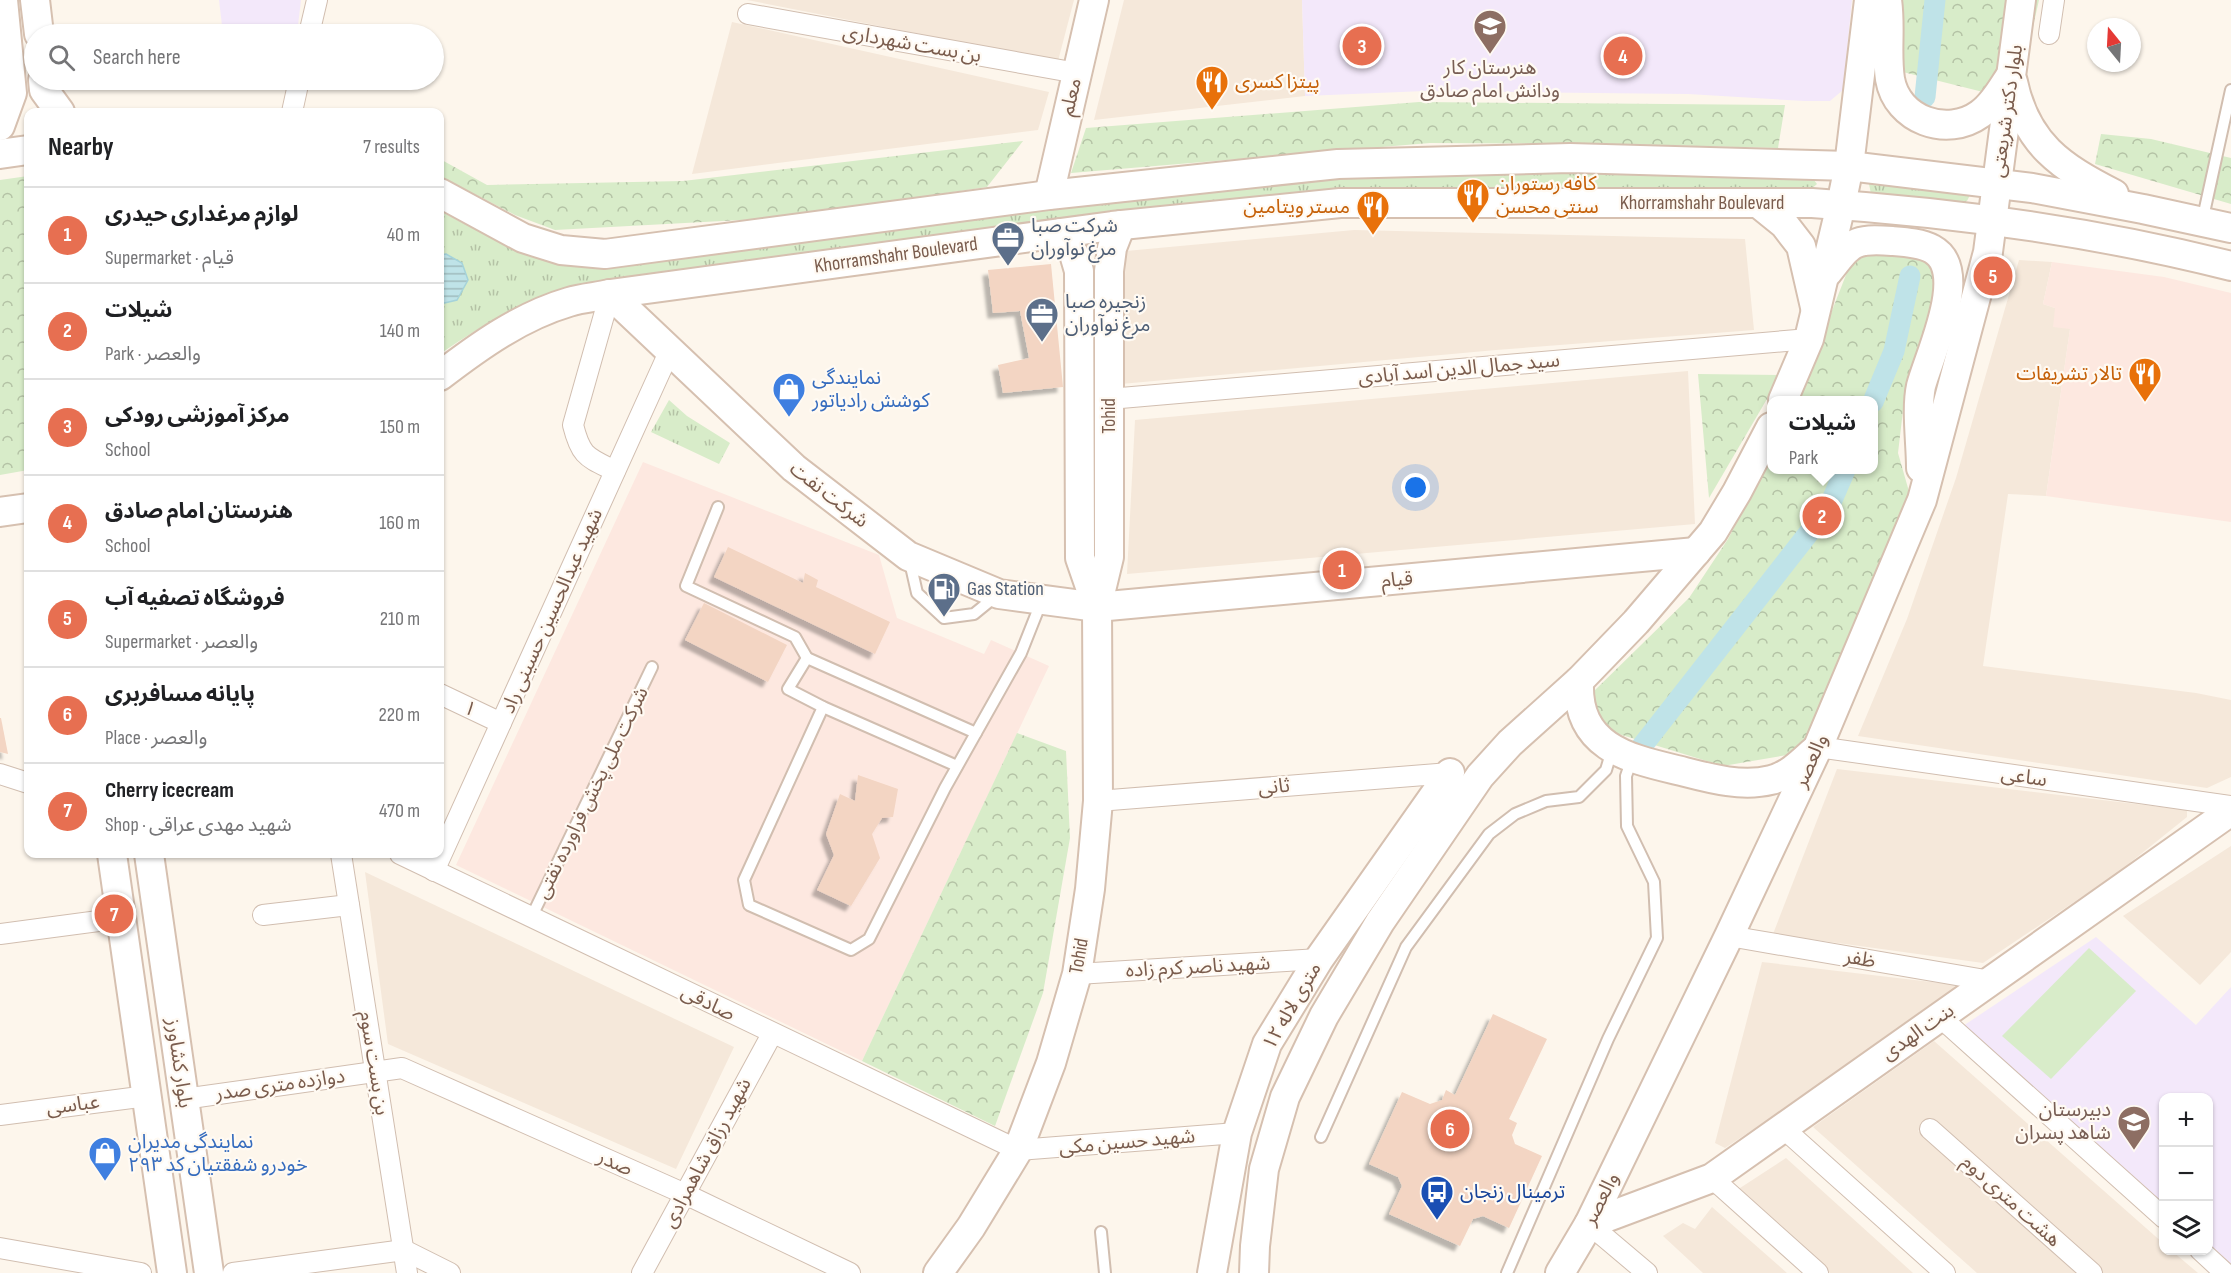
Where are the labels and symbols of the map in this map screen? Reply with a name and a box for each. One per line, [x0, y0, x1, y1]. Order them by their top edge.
school or university icon: هنرستان کار ودانش امام صادق [1472, 8, 1508, 55]
north arrow [2087, 18, 2141, 72]
street label: بن بست شهرداری [841, 20, 983, 68]
pin: 3 [1342, 24, 1382, 68]
pin: 4 [1604, 34, 1642, 78]
street label: بلوار دکتر شریعتی [1986, 43, 2028, 179]
place label: هنرستان کار ودانش امام صادق [1420, 56, 1560, 105]
restaurant icon: پیتزا کسری [1194, 64, 1230, 111]
place label: پیتزا کسری [1235, 70, 1320, 94]
street label: معلم [1055, 76, 1089, 119]
place label: کافه رستوران سنتی محسن [1496, 172, 1599, 219]
restaurant icon: کافه رستوران سنتی محسن [1455, 177, 1491, 224]
restaurant icon: مستر ویتامین [1355, 189, 1391, 236]
street label: Khorramshahr Boulevard [1620, 191, 1784, 215]
place label: مستر ویتامین [1243, 195, 1350, 219]
place label: شرکت صبا مرغ نوآوران [1031, 214, 1118, 263]
office icon: شرکت صبا مرغ نوآوران [990, 220, 1026, 267]
street label: Khorramshahr Boulevard [813, 232, 979, 278]
pin: 5 [1974, 254, 2012, 298]
place label: زنجیره صبا مرغ نوآوران [1065, 290, 1151, 339]
office icon: زنجیره صبا مرغ نوآوران [1024, 296, 1060, 343]
street label: سید جمال الدین اسد آبادی [1357, 348, 1561, 390]
restaurant icon: تالار تشریفات [2127, 356, 2163, 403]
place label: تالار تشریفات [2016, 362, 2122, 386]
place label: نمایندگی کوشش رادیاتور [811, 366, 930, 413]
shop icon: نمایندگی کوشش رادیاتور [771, 371, 807, 418]
street label: Tohid [1097, 398, 1121, 434]
street label: شرکت نفت [785, 457, 873, 533]
your location [1401, 473, 1430, 502]
pin: 2 [1802, 494, 1842, 538]
street label: شهید عبدالحسین حسینی راد [496, 505, 608, 717]
pin: 1 [1322, 548, 1362, 592]
street label: قیام [1380, 567, 1414, 595]
fuel station icon: Gas Station [926, 571, 962, 618]
place label: Gas Station [967, 577, 1044, 601]
street label: شرکت ملی پخش فراورده نفتی [530, 683, 654, 903]
street label: ۱ [460, 696, 480, 722]
street label: والعصر [1788, 730, 1833, 792]
street label: ساعی [1999, 762, 2049, 792]
street label: ثانی [1257, 774, 1291, 800]
pin: 7 [94, 892, 134, 936]
street label: Tohid [1064, 936, 1094, 976]
street label: ظفر [1841, 944, 1878, 974]
street label: شهید ناصر کرم زاده [1125, 951, 1271, 985]
street label: ۱۲ متری لاله [1257, 958, 1327, 1054]
street label: صادقی [677, 980, 739, 1026]
street label: بنت الهدی [1877, 998, 1959, 1066]
street label: بن بست سوم [352, 1009, 394, 1117]
street label: بلوار کشاورز [161, 1015, 197, 1110]
street label: دوازده متری صدر [212, 1064, 347, 1106]
street label: شهید رزاق شاهمرادی [657, 1074, 757, 1232]
street label: عباسی [45, 1090, 101, 1120]
place label: دبیرستان شاهد پسران [2015, 1098, 2111, 1145]
school or university icon: دبیرستان شاهد پسران [2116, 1104, 2152, 1151]
pin: 6 [1430, 1106, 1470, 1152]
street label: شهید حسین مکی [1058, 1124, 1196, 1160]
place label: نمایندگی مدیران خودرو شفقتیان کد ۲۹۳ [128, 1130, 308, 1177]
shop icon: نمایندگی مدیران خودرو شفقتیان کد ۲۹۳ [87, 1135, 123, 1182]
street label: صدر [593, 1144, 636, 1181]
street label: هشت متری دوم [1955, 1150, 2066, 1254]
street label: والعصر [1577, 1168, 1624, 1230]
bus stop icon: ترمینال زنجان [1419, 1174, 1455, 1221]
place label: ترمینال زنجان [1460, 1180, 1565, 1204]

